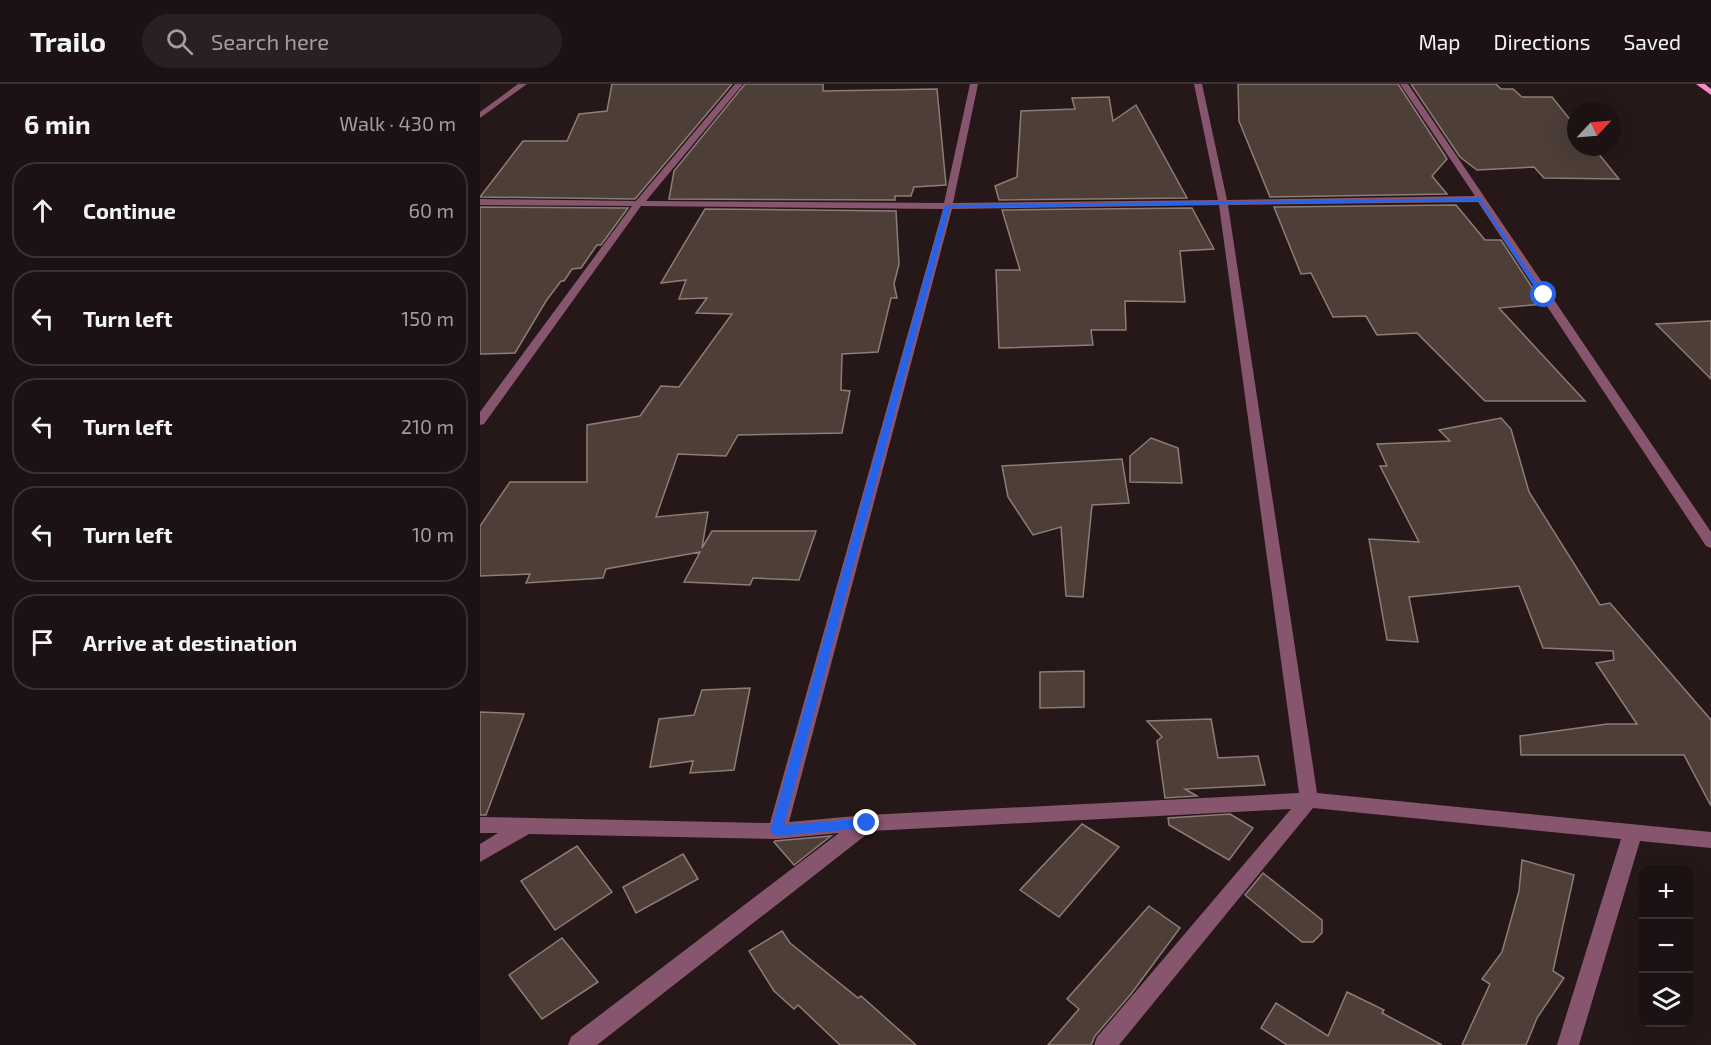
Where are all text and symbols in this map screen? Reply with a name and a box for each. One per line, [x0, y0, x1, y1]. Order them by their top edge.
search box [142, 14, 562, 68]
text: Trailo [30, 24, 106, 58]
icon: search [163, 25, 196, 58]
text: Search here [211, 28, 329, 54]
text: Map [1418, 29, 1461, 54]
text: Directions [1494, 29, 1590, 54]
text: Saved [1623, 29, 1681, 54]
north arrow [1567, 102, 1621, 156]
text: 6 min [24, 108, 91, 139]
text: Walk · 430 m [339, 111, 456, 135]
icon: ahead [26, 194, 59, 227]
text: Continue [83, 197, 176, 223]
text: 60 m [409, 198, 454, 222]
route start [1530, 281, 1556, 307]
icon: left [26, 302, 59, 335]
text: Turn left [83, 305, 172, 331]
text: 150 m [401, 306, 454, 330]
icon: left [26, 410, 59, 443]
text: Turn left [83, 413, 172, 439]
text: 210 m [401, 414, 454, 438]
icon: left [26, 518, 59, 551]
text: Turn left [83, 521, 172, 547]
text: 10 m [412, 522, 454, 546]
icon: arrive [26, 626, 59, 659]
text: Arrive at destination [83, 629, 297, 655]
route end [853, 809, 879, 835]
map controls [1639, 865, 1693, 1027]
button: + [1639, 865, 1693, 919]
button: − [1639, 919, 1693, 973]
button: layers [1639, 973, 1693, 1027]

